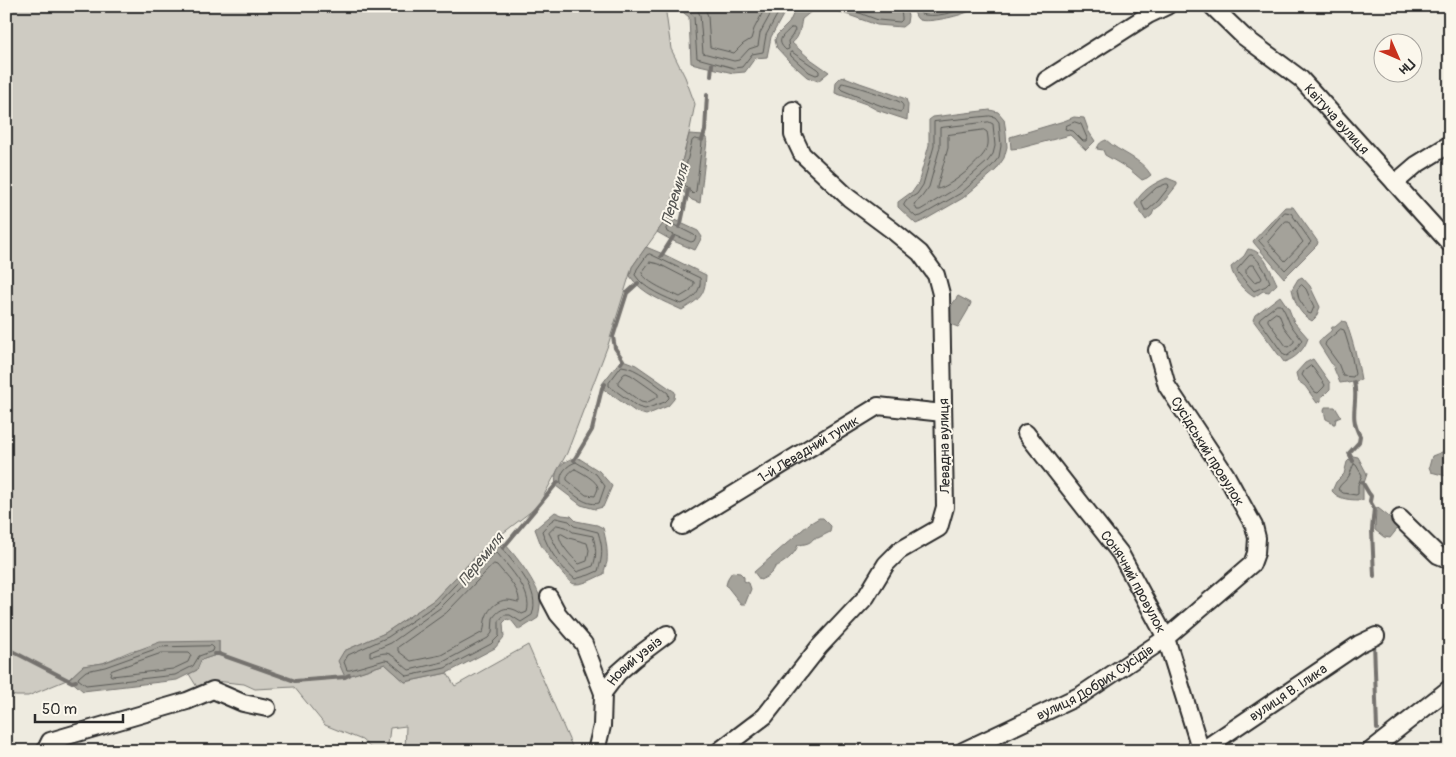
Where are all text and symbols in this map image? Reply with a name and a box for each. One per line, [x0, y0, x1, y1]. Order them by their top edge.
north arrow [1374, 32, 1424, 82]
text: Пн [1395, 55, 1418, 78]
street label: Квітуча вулиця [1300, 80, 1373, 158]
water label: Перемиля [657, 160, 694, 227]
street label: Сусідський провулок [1167, 393, 1248, 509]
street label: Левадна вулиця [935, 398, 954, 495]
street label: 1-й Левадний тупик [755, 412, 862, 486]
street label: Сонячний провулок [1097, 527, 1170, 636]
water label: Перемиля [454, 528, 510, 590]
street label: Новий узвіз [603, 633, 666, 689]
street label: вулиця Добрих Сусідів [1034, 641, 1157, 724]
street label: вулиця В. Ілика [1246, 660, 1330, 725]
scale bar [35, 692, 122, 724]
text: 50 m [42, 700, 77, 719]

